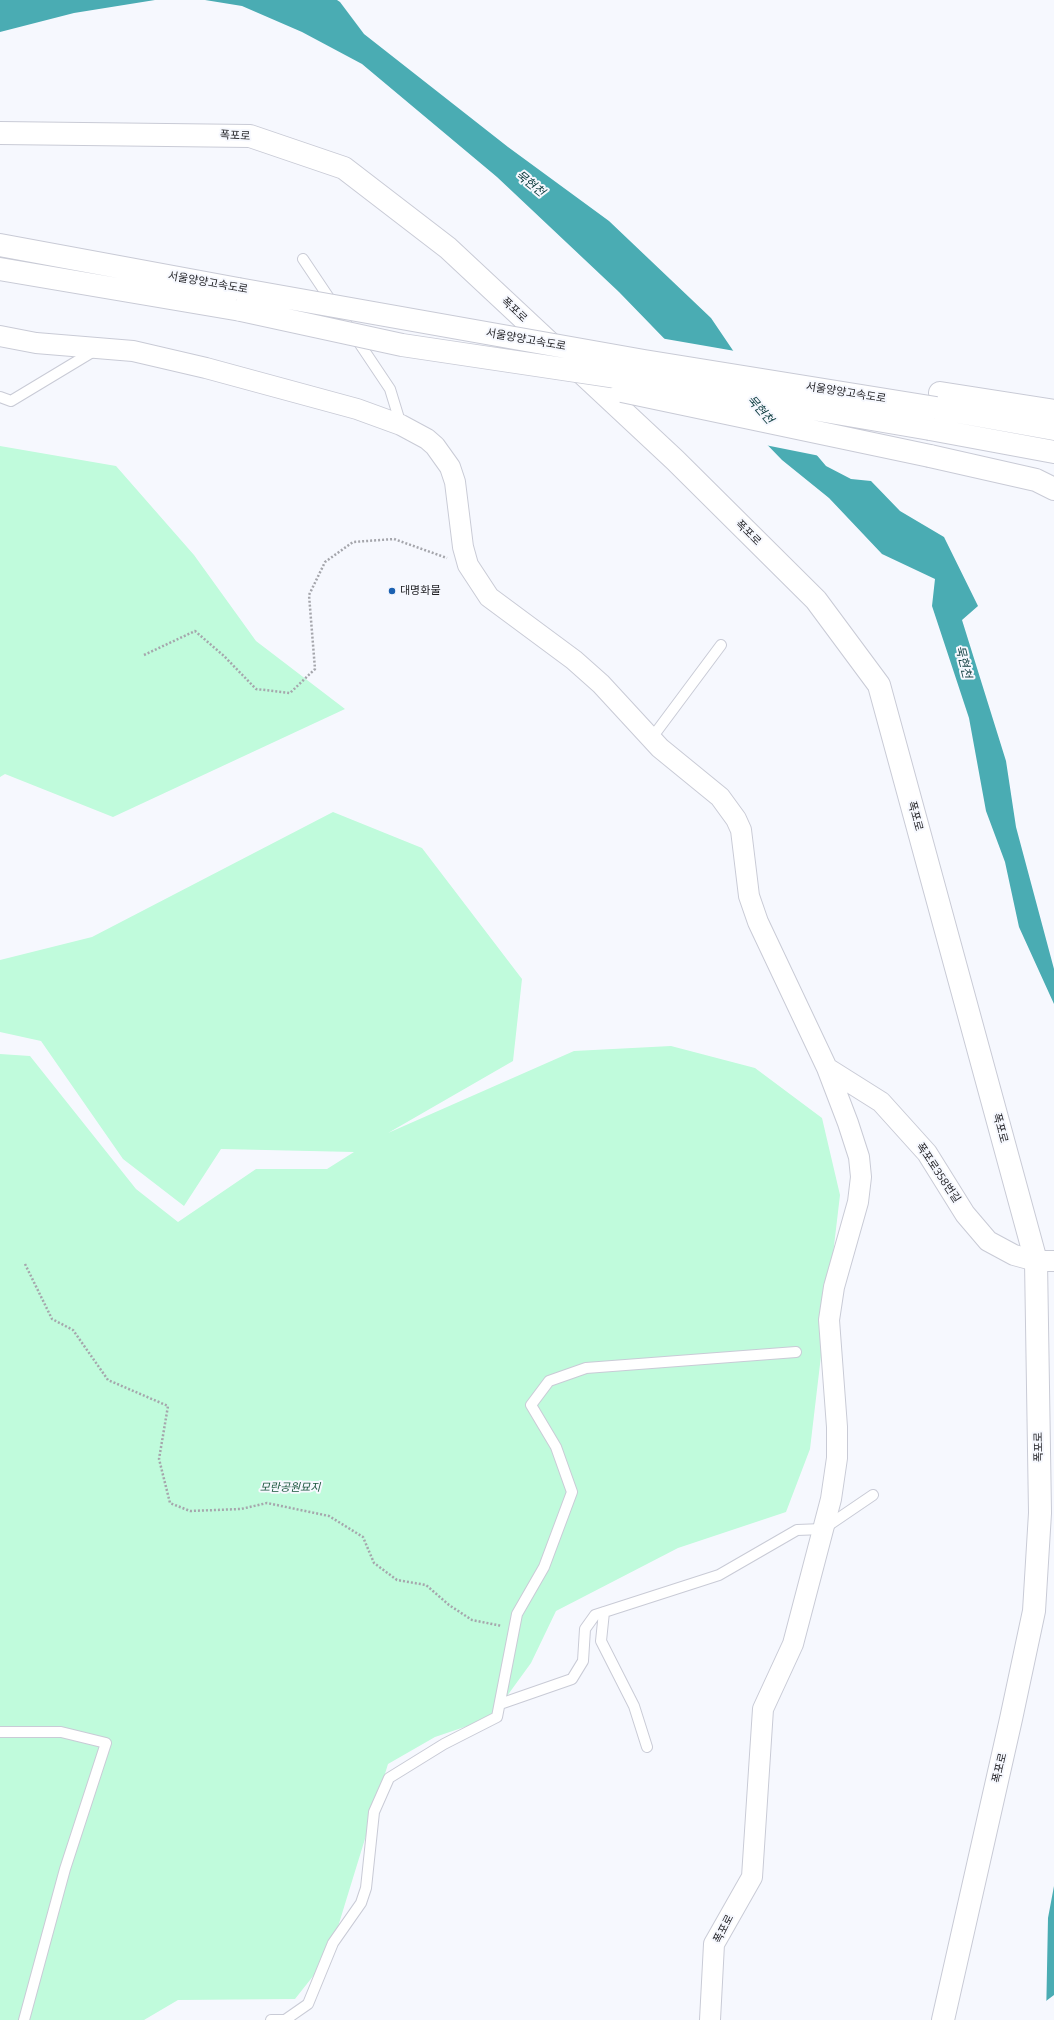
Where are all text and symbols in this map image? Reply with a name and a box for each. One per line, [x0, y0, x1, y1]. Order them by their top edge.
street label: 폭포로 [219, 129, 251, 143]
water label: 묵현천 [513, 168, 547, 200]
street label: 서울양양고속도로 [167, 269, 249, 297]
street label: 폭포로 [498, 295, 530, 325]
street label: 서울양양고속도로 [485, 326, 567, 354]
street label: 서울양양고속도로 [805, 380, 887, 406]
water label: 묵현천 [744, 393, 776, 427]
street label: 폭포로 [733, 518, 763, 548]
place label: 대명화물 [400, 584, 440, 598]
marker: 대명화물 [387, 586, 397, 596]
water label: 묵현천 [952, 644, 974, 680]
street label: 폭포로 [905, 800, 925, 832]
street label: 폭포로 [990, 1112, 1010, 1144]
street label: 폭포로358번길 [913, 1141, 963, 1205]
street label: 폭포로 [1032, 1432, 1046, 1462]
park label: 모란공원묘지 [260, 1481, 320, 1495]
street label: 폭포로 [990, 1752, 1010, 1784]
street label: 폭포로 [711, 1912, 737, 1946]

